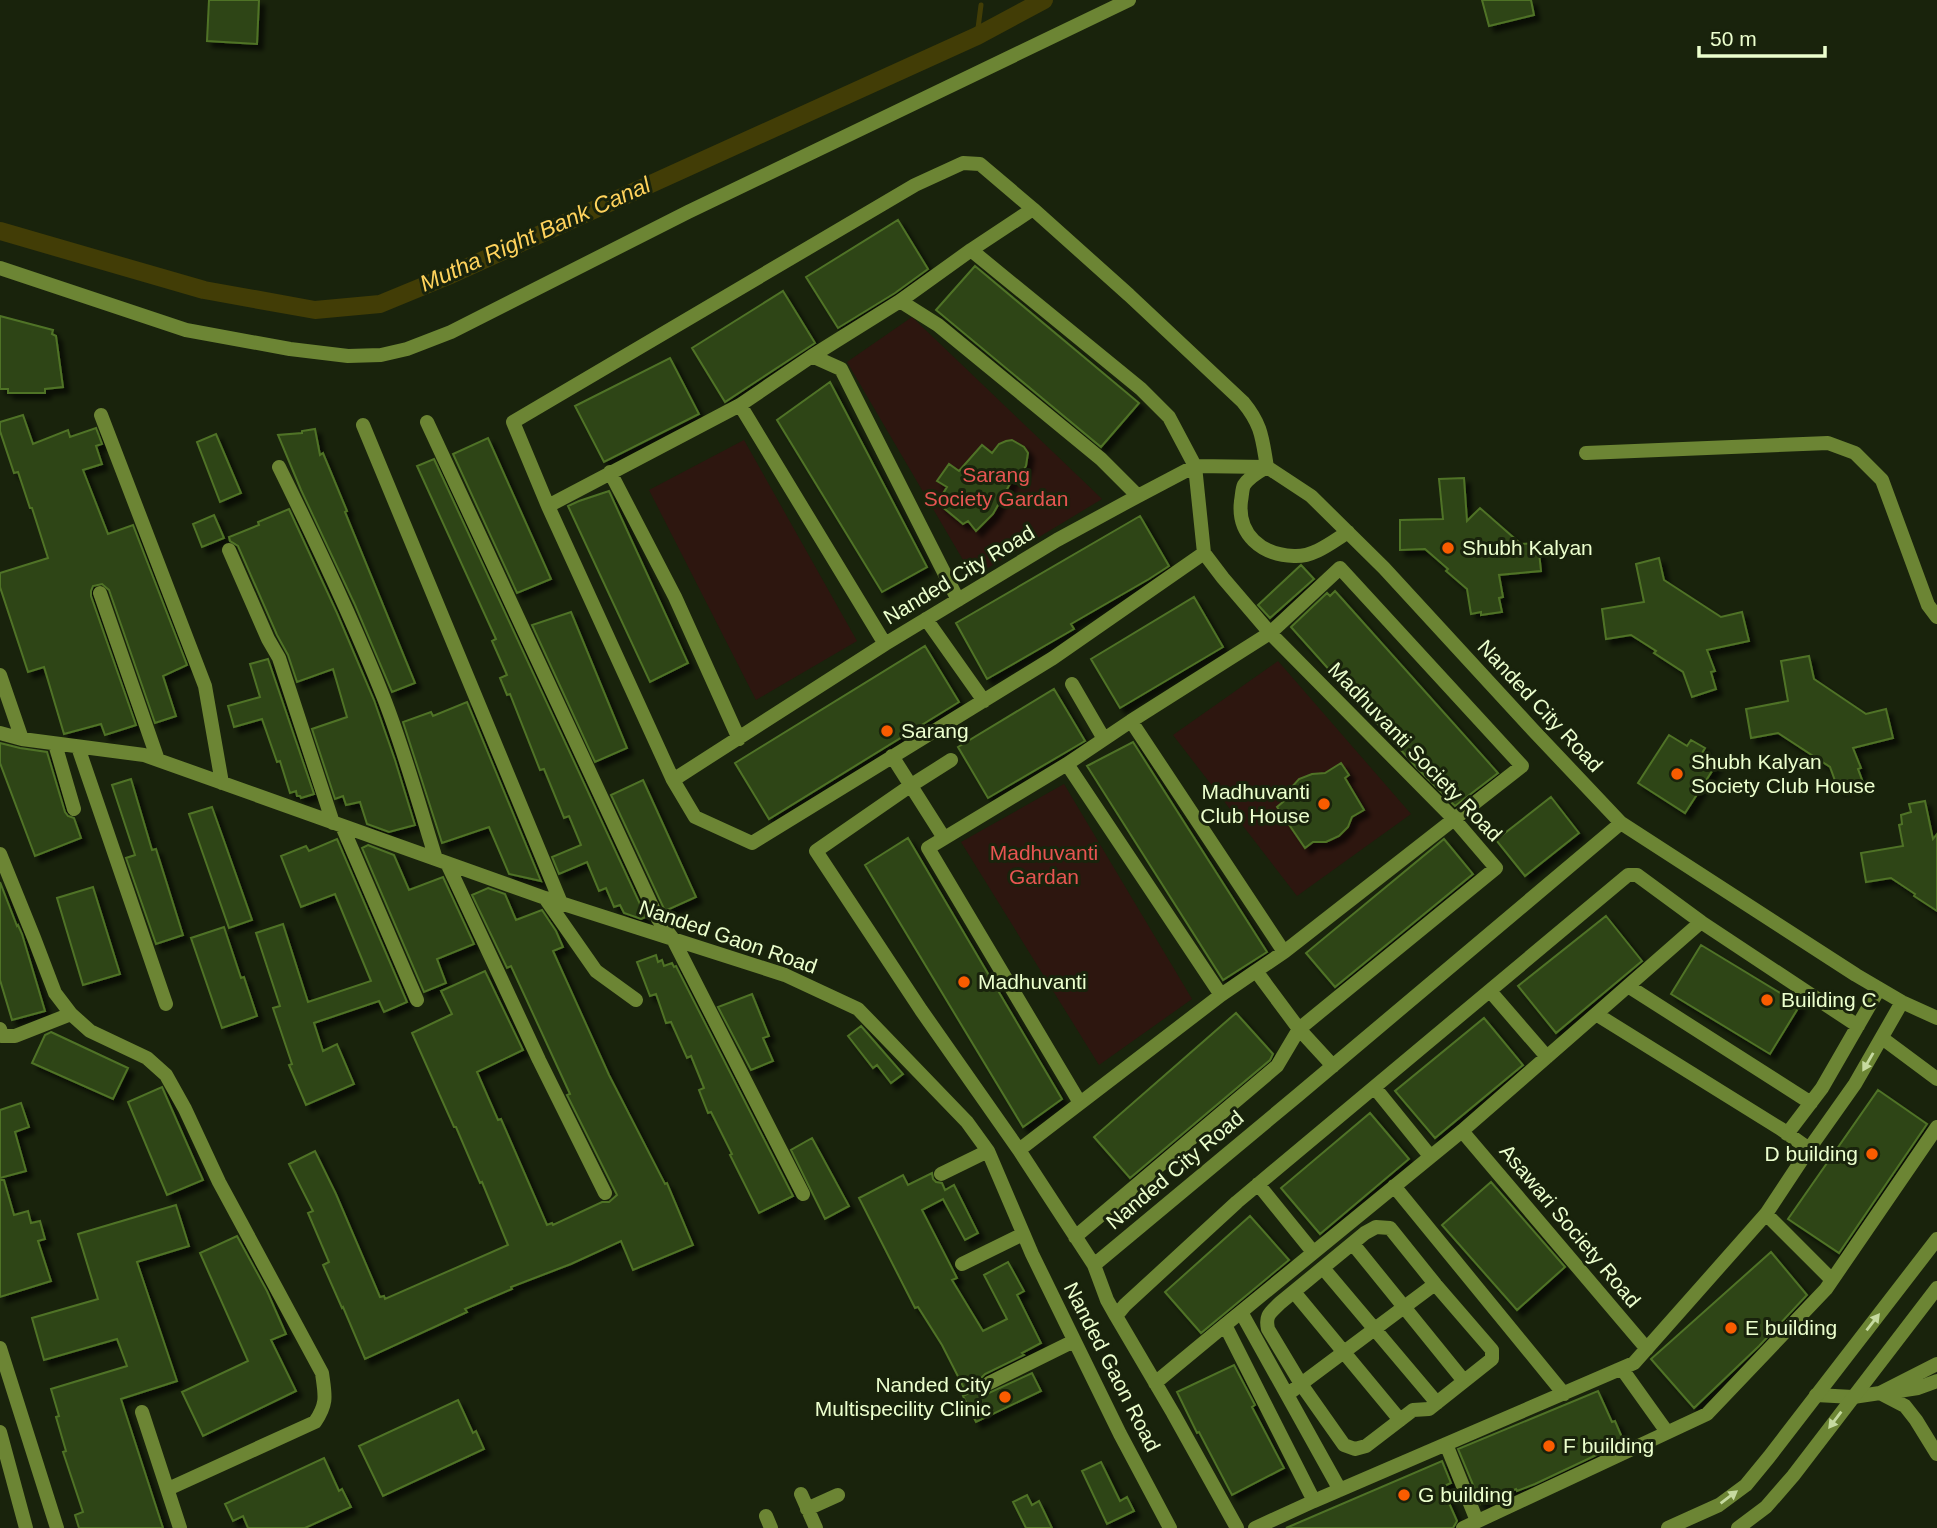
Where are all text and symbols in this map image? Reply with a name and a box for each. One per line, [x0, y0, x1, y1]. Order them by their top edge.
scale bar [1699, 14, 1825, 58]
text: 50 m [1710, 27, 1757, 50]
water label: Mutha Right Bank Canal [416, 171, 655, 297]
park label: Sarang Society Gardan [924, 463, 1068, 510]
street label: Nanded City Road [879, 521, 1038, 629]
place label: Shubh Kalyan [1462, 536, 1593, 559]
marker: Shubh Kalyan [1440, 540, 1456, 556]
street label: Nanded City Road [1473, 635, 1607, 776]
street label: Madhuvanti Society Road [1324, 658, 1507, 846]
place label: Sarang [901, 719, 969, 742]
marker: Sarang [879, 723, 895, 739]
place label: Shubh Kalyan Society Club House [1691, 750, 1875, 797]
marker: Shubh Kalyan Society Club House [1669, 766, 1685, 782]
place label: Madhuvanti Club House [1200, 780, 1310, 827]
marker: Madhuvanti Club House [1316, 796, 1332, 812]
park label: Madhuvanti Gardan [990, 841, 1098, 888]
street label: Nanded Gaon Road [636, 895, 820, 978]
place label: Madhuvanti [978, 970, 1087, 993]
marker: Madhuvanti [956, 974, 972, 990]
place label: Building C [1781, 988, 1877, 1011]
marker: Building C [1759, 992, 1775, 1008]
one-way arrow [1862, 1052, 1874, 1071]
street label: Nanded City Road [1102, 1106, 1248, 1234]
street label: Asawari Society Road [1496, 1140, 1645, 1312]
place label: D building [1765, 1142, 1858, 1165]
marker: D building [1864, 1146, 1880, 1162]
street label: Nanded Gaon Road [1060, 1278, 1165, 1455]
one-way arrow [1865, 1314, 1880, 1332]
place label: E building [1745, 1316, 1837, 1339]
marker: E building [1723, 1320, 1739, 1336]
place label: Nanded City Multispecility Clinic [815, 1373, 991, 1420]
marker: Nanded City Multispecility Clinic [997, 1389, 1013, 1405]
one-way arrow [1829, 1411, 1843, 1429]
place label: F building [1563, 1434, 1654, 1457]
marker: F building [1541, 1438, 1557, 1454]
place label: G building [1418, 1483, 1513, 1506]
marker: G building [1396, 1487, 1412, 1503]
one-way arrow [1720, 1491, 1738, 1505]

